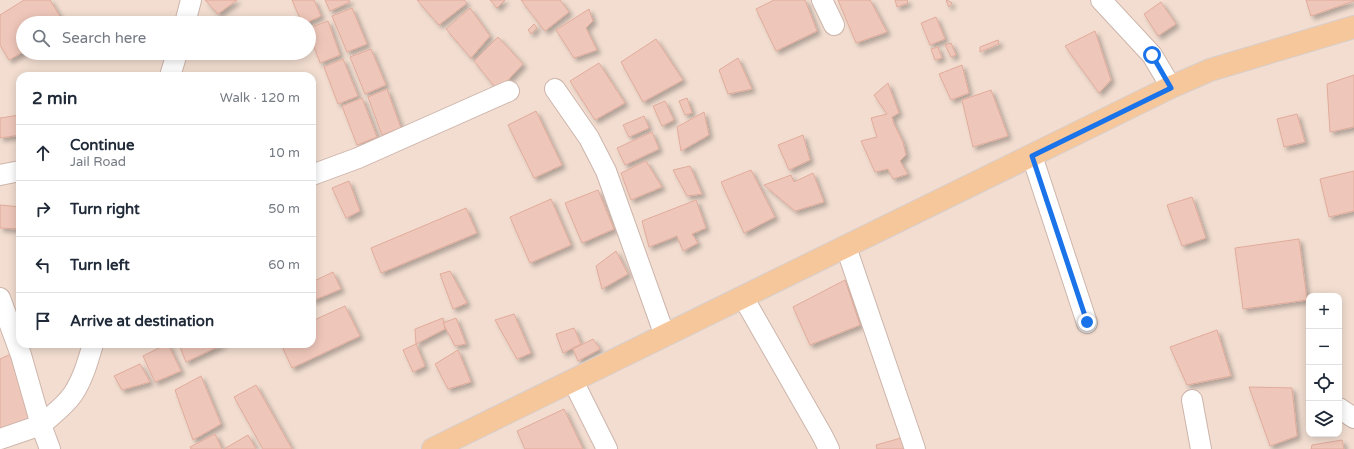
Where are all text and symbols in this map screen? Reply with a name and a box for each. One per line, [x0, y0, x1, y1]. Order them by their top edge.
search box [16, 16, 316, 60]
icon: search [30, 27, 52, 49]
text: Search here [62, 29, 146, 47]
route start [1143, 46, 1161, 64]
text: 2 min [32, 88, 77, 109]
text: Walk · 120 m [220, 90, 300, 106]
text: Continue [70, 136, 134, 154]
icon: ahead [32, 142, 54, 164]
text: 10 m [268, 145, 300, 161]
text: Jail Road [70, 154, 126, 170]
icon: right [32, 198, 54, 220]
text: Turn right [70, 200, 140, 218]
text: 50 m [268, 201, 300, 217]
icon: left [32, 254, 54, 276]
text: Turn left [70, 256, 130, 274]
text: 60 m [268, 257, 300, 273]
map controls [1306, 293, 1342, 437]
button: + [1306, 293, 1342, 329]
icon: arrive [32, 310, 54, 332]
text: Arrive at destination [70, 312, 214, 330]
route end [1078, 313, 1096, 331]
button: − [1306, 329, 1342, 365]
button: locate [1306, 365, 1342, 401]
button: layers [1306, 401, 1342, 437]

